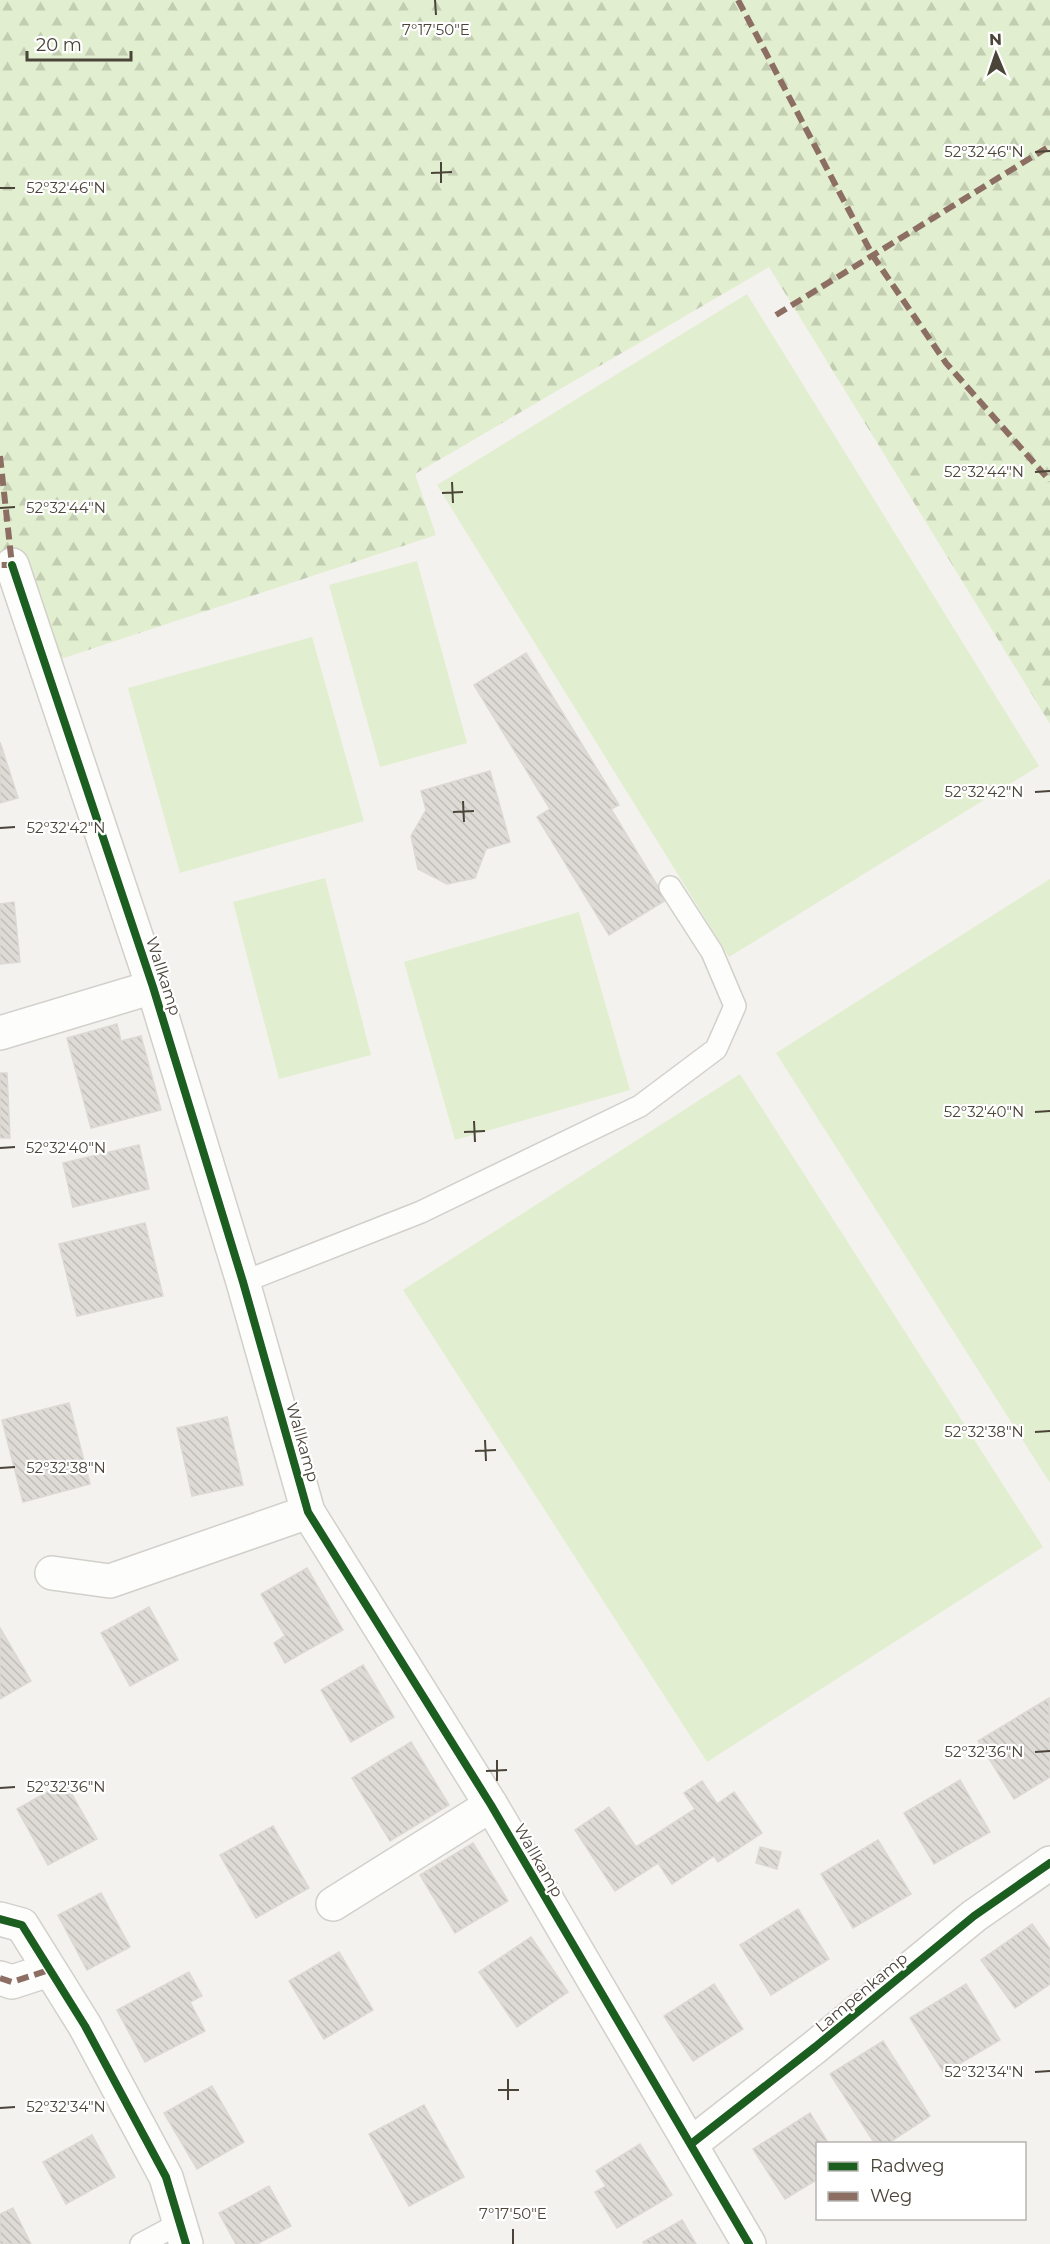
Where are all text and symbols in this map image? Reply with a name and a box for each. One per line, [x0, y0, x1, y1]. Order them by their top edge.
text: 7°17'50"E [402, 20, 470, 39]
scale bar [27, 24, 130, 62]
north arrow [966, 24, 1026, 84]
text: N [989, 30, 1002, 49]
text: 20 m [36, 34, 82, 56]
text: 52°32'46"N [944, 142, 1024, 161]
text: 52°32'46"N [26, 178, 106, 197]
text: 52°32'44"N [944, 462, 1024, 481]
text: 52°32'44"N [26, 498, 106, 517]
text: 52°32'42"N [945, 782, 1024, 801]
text: 52°32'42"N [27, 818, 106, 837]
street label: Wallkamp [142, 934, 185, 1018]
text: 52°32'40"N [944, 1102, 1024, 1121]
text: 52°32'40"N [26, 1138, 106, 1157]
street label: Wallkamp [282, 1400, 323, 1484]
text: 52°32'38"N [944, 1422, 1024, 1441]
text: 52°32'38"N [26, 1458, 106, 1477]
text: 52°32'36"N [945, 1742, 1023, 1761]
text: 52°32'36"N [27, 1777, 105, 1796]
street label: Wallkamp [510, 1820, 567, 1900]
street label: Lampenkamp [812, 1948, 911, 2036]
text: 52°32'34"N [944, 2062, 1024, 2081]
text: 52°32'34"N [26, 2097, 106, 2116]
legend [816, 2142, 1026, 2220]
text: Radweg [870, 2155, 945, 2177]
text: Weg [870, 2185, 912, 2207]
text: 7°17'50"E [479, 2204, 547, 2223]

